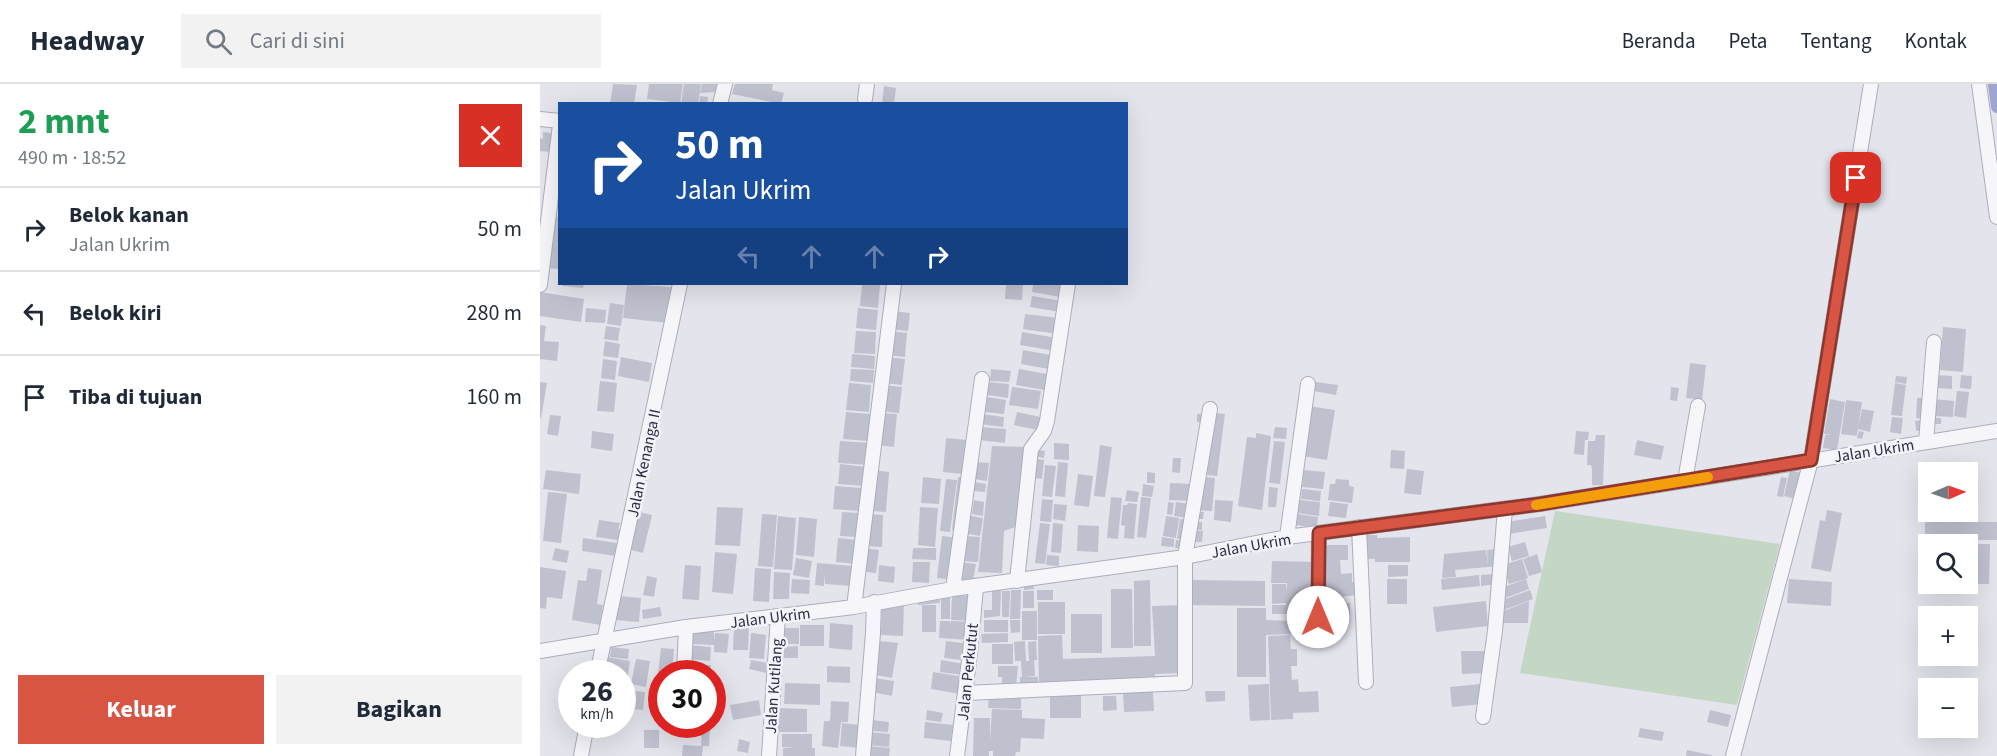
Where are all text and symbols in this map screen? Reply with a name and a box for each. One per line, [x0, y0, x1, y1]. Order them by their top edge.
search box [181, 14, 601, 68]
text: Headway [30, 21, 145, 61]
icon: search [202, 25, 235, 58]
text: Cari di sini [250, 25, 345, 57]
text: Beranda [1622, 26, 1696, 56]
text: Peta [1729, 26, 1767, 56]
text: Tentang [1800, 26, 1871, 56]
text: Kontak [1904, 26, 1967, 56]
text: 2 mnt [18, 96, 109, 147]
button: close [459, 104, 522, 167]
text: 50 m [675, 115, 764, 175]
icon: right [576, 126, 654, 204]
text: 490 m · 18:52 [18, 144, 126, 172]
pin [1830, 152, 1881, 203]
icon: arrive [1839, 161, 1872, 194]
text: Jalan Ukrim [675, 171, 811, 210]
text: Belok kanan [69, 199, 189, 231]
icon: right [18, 213, 51, 246]
text: 50 m [477, 213, 522, 245]
text: Jalan Ukrim [69, 231, 170, 259]
icon: left [732, 240, 765, 273]
icon: ahead [795, 240, 828, 273]
icon: ahead [858, 240, 891, 273]
icon: right [921, 240, 954, 273]
icon: left [18, 297, 51, 330]
text: Belok kiri [69, 297, 162, 329]
text: 280 m [467, 297, 522, 329]
icon: arrive [18, 381, 51, 414]
text: Tiba di tujuan [69, 381, 202, 413]
text: 160 m [467, 381, 522, 413]
street label: Jalan Kenanga II [622, 407, 666, 519]
street label: Jalan Ukrim [1833, 434, 1916, 468]
north arrow [1918, 462, 1978, 522]
map controls [1918, 462, 1978, 738]
street label: Jalan Ukrim [1209, 528, 1293, 564]
button: search [1918, 534, 1978, 594]
position arrow [1286, 585, 1350, 649]
street label: Jalan Ukrim [729, 602, 812, 634]
button: + [1918, 606, 1978, 666]
street label: Jalan Perkutut [952, 622, 984, 722]
street label: Jalan Kutilang [760, 637, 788, 735]
speed limit sign: 30 [648, 660, 726, 738]
text: 26 [581, 670, 613, 713]
button: Keluar [18, 675, 264, 744]
button: Bagikan [276, 675, 522, 744]
button: − [1918, 678, 1978, 738]
text: km/h [580, 704, 614, 725]

